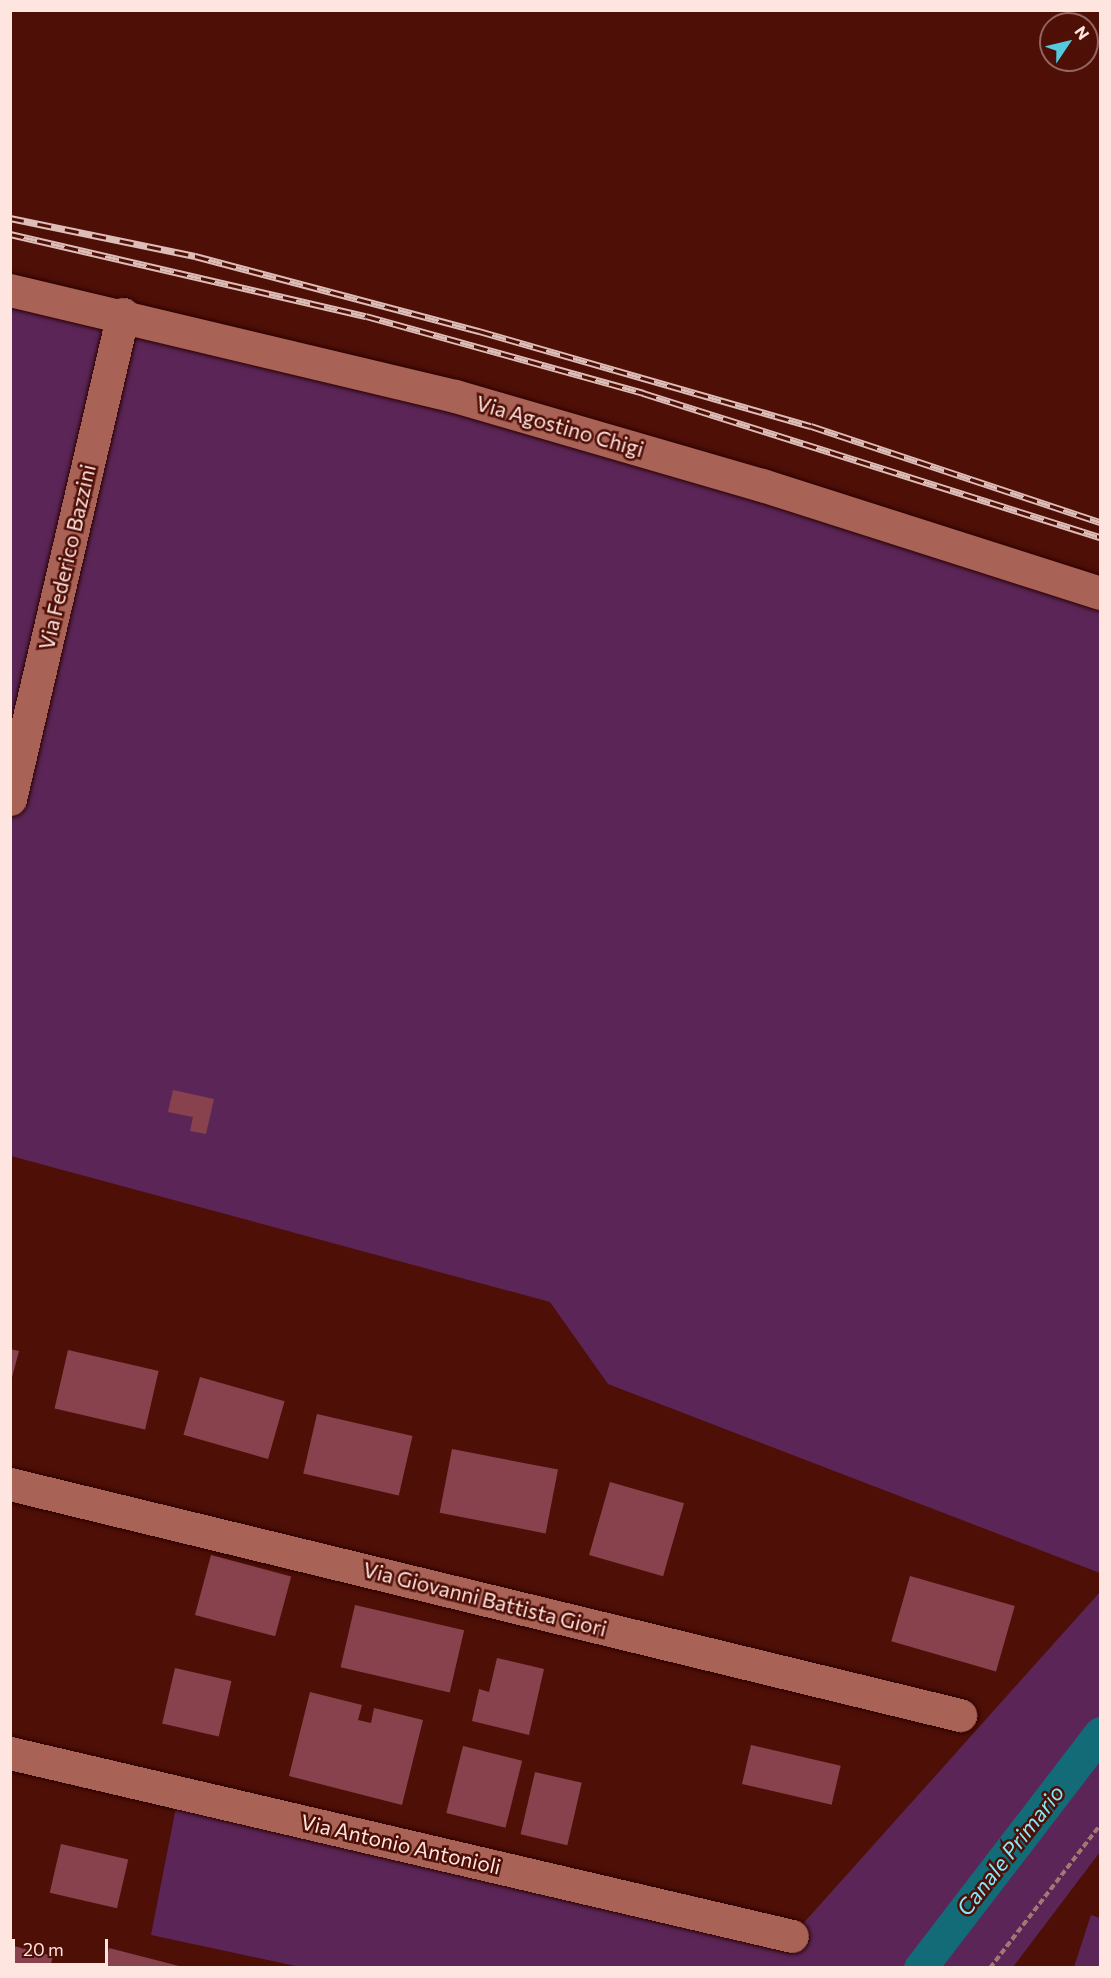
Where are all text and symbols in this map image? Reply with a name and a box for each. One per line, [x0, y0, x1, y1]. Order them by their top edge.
north arrow [1039, 12, 1099, 72]
text: N [1071, 22, 1094, 43]
street label: Via Agostino Chigi [473, 390, 647, 462]
street label: Via Federico Bazzini [33, 462, 101, 652]
street label: Via Giovanni Battista Giori [361, 1557, 609, 1641]
water label: Canale Primario [951, 1779, 1069, 1921]
street label: Via Antonio Antonioli [298, 1809, 504, 1879]
scale bar [15, 1927, 111, 1965]
text: 20 m [23, 1938, 64, 1960]

